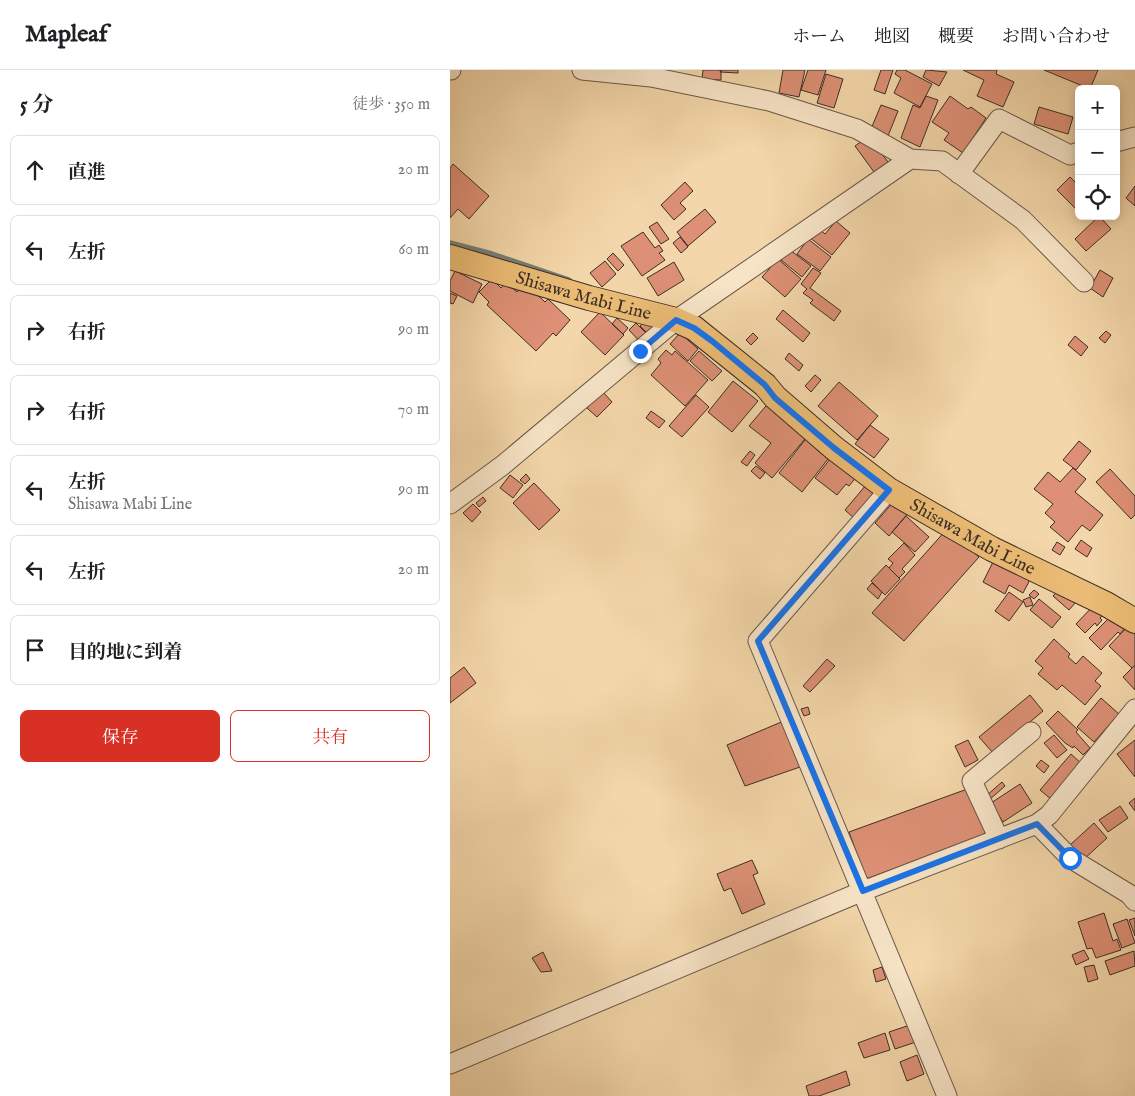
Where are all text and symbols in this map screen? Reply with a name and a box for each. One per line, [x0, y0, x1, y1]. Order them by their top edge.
text: Mapleaf [25, 19, 107, 50]
text: ホーム [792, 26, 846, 49]
text: 地図 [874, 26, 910, 49]
text: 概要 [938, 26, 974, 49]
text: お問い合わせ [1002, 26, 1110, 49]
map controls [1075, 85, 1120, 220]
button: + [1075, 85, 1120, 130]
text: 5 分 [20, 92, 53, 119]
text: 徒歩 · 350 m [352, 95, 430, 115]
button: − [1075, 130, 1120, 175]
icon: ahead [21, 156, 49, 184]
text: 20 m [398, 160, 429, 180]
text: 直進 [68, 161, 106, 185]
button: locate [1075, 175, 1120, 220]
icon: left [21, 236, 49, 264]
text: 60 m [399, 240, 429, 260]
text: 左折 [68, 241, 106, 265]
street label: Shisawa Mabi Line [513, 267, 653, 326]
icon: right [21, 316, 49, 344]
text: 90 m [398, 320, 429, 340]
text: 右折 [68, 321, 106, 345]
route end [629, 340, 652, 363]
icon: right [21, 396, 49, 424]
text: 70 m [398, 400, 429, 420]
text: 右折 [68, 401, 106, 425]
text: 左折 [68, 471, 106, 495]
icon: left [21, 476, 49, 504]
text: 90 m [398, 480, 429, 500]
street label: Shisawa Mabi Line [905, 494, 1039, 581]
text: Shisawa Mabi Line [68, 495, 192, 515]
icon: left [21, 556, 49, 584]
text: 20 m [398, 560, 429, 580]
text: 左折 [68, 561, 106, 585]
icon: arrive [21, 636, 49, 664]
text: 目的地に到着 [68, 641, 182, 665]
button: 保存 [20, 710, 220, 762]
button: 共有 [230, 710, 430, 762]
route start [1059, 847, 1082, 870]

